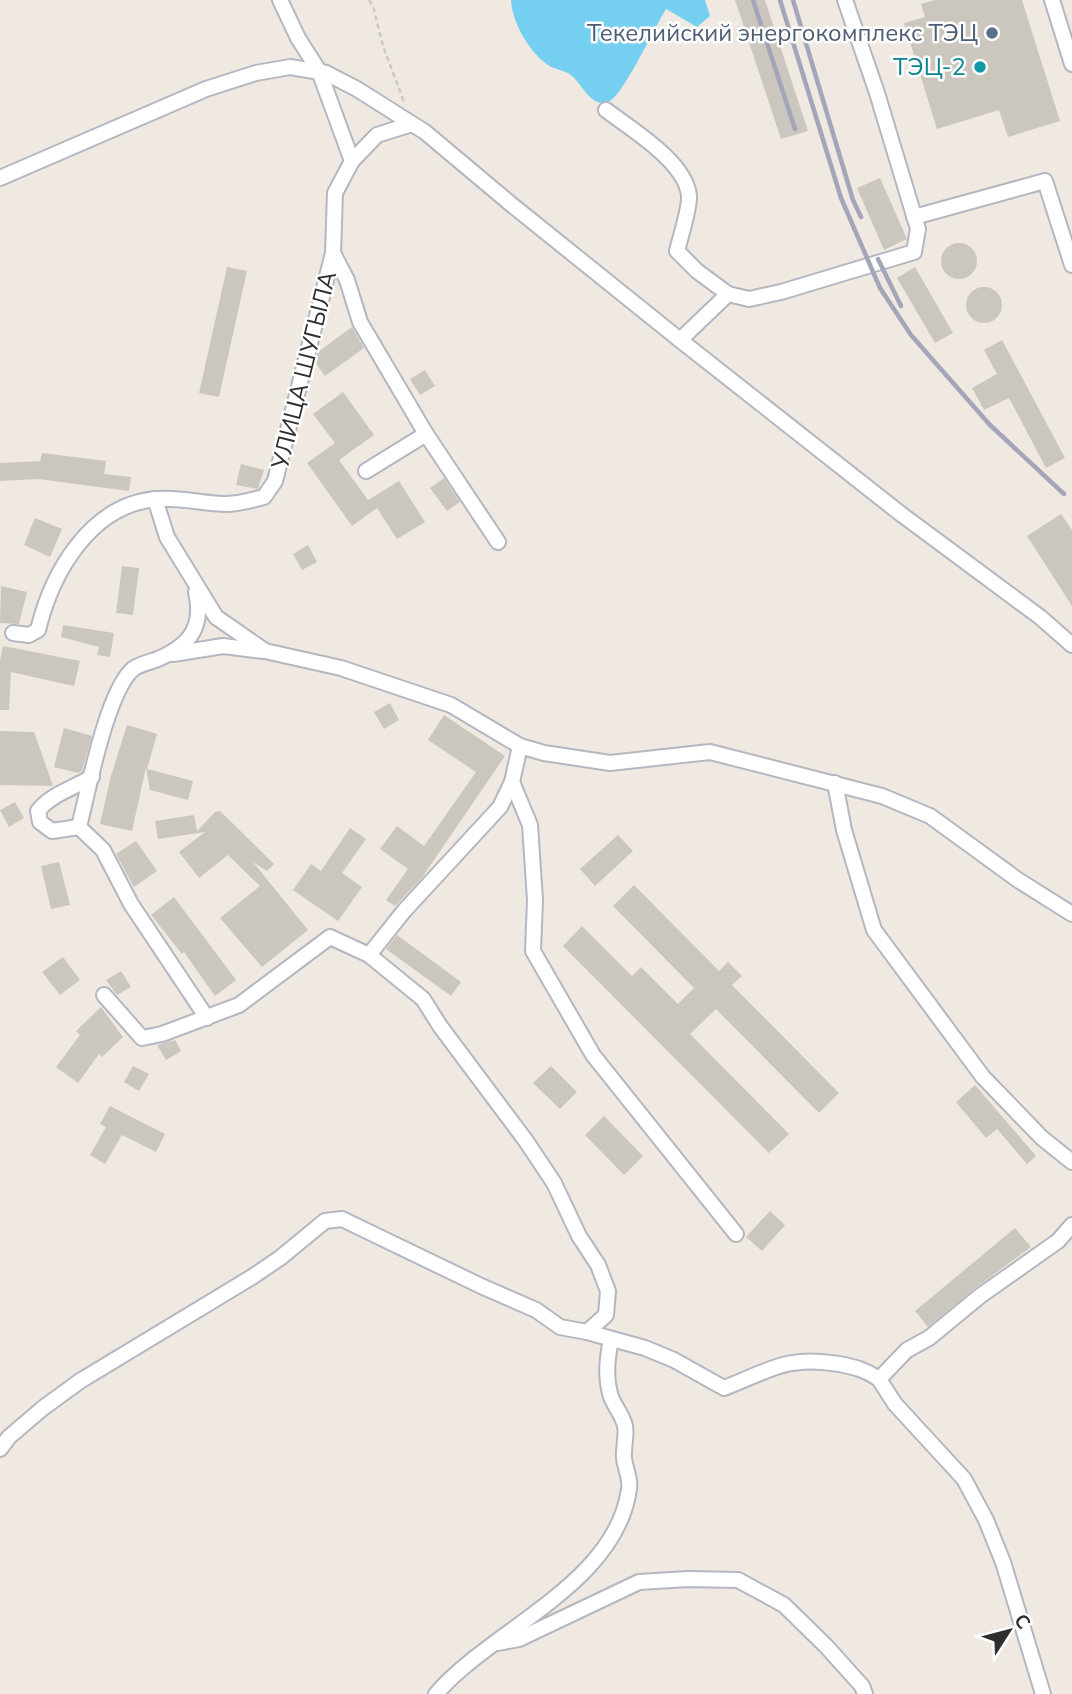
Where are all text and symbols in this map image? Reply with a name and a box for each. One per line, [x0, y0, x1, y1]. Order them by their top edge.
place label: Текелийский энергокомплекс ТЭЦ [587, 17, 978, 49]
marker: Текелийский энергокомплекс ТЭЦ [984, 25, 1000, 41]
place label: ТЭЦ-2 [893, 51, 966, 83]
marker: ТЭЦ-2 [972, 59, 988, 75]
street label: УЛИЦА ШУГЫЛА [264, 267, 344, 473]
north arrow [974, 1596, 1044, 1666]
text: С [1008, 1609, 1036, 1635]

